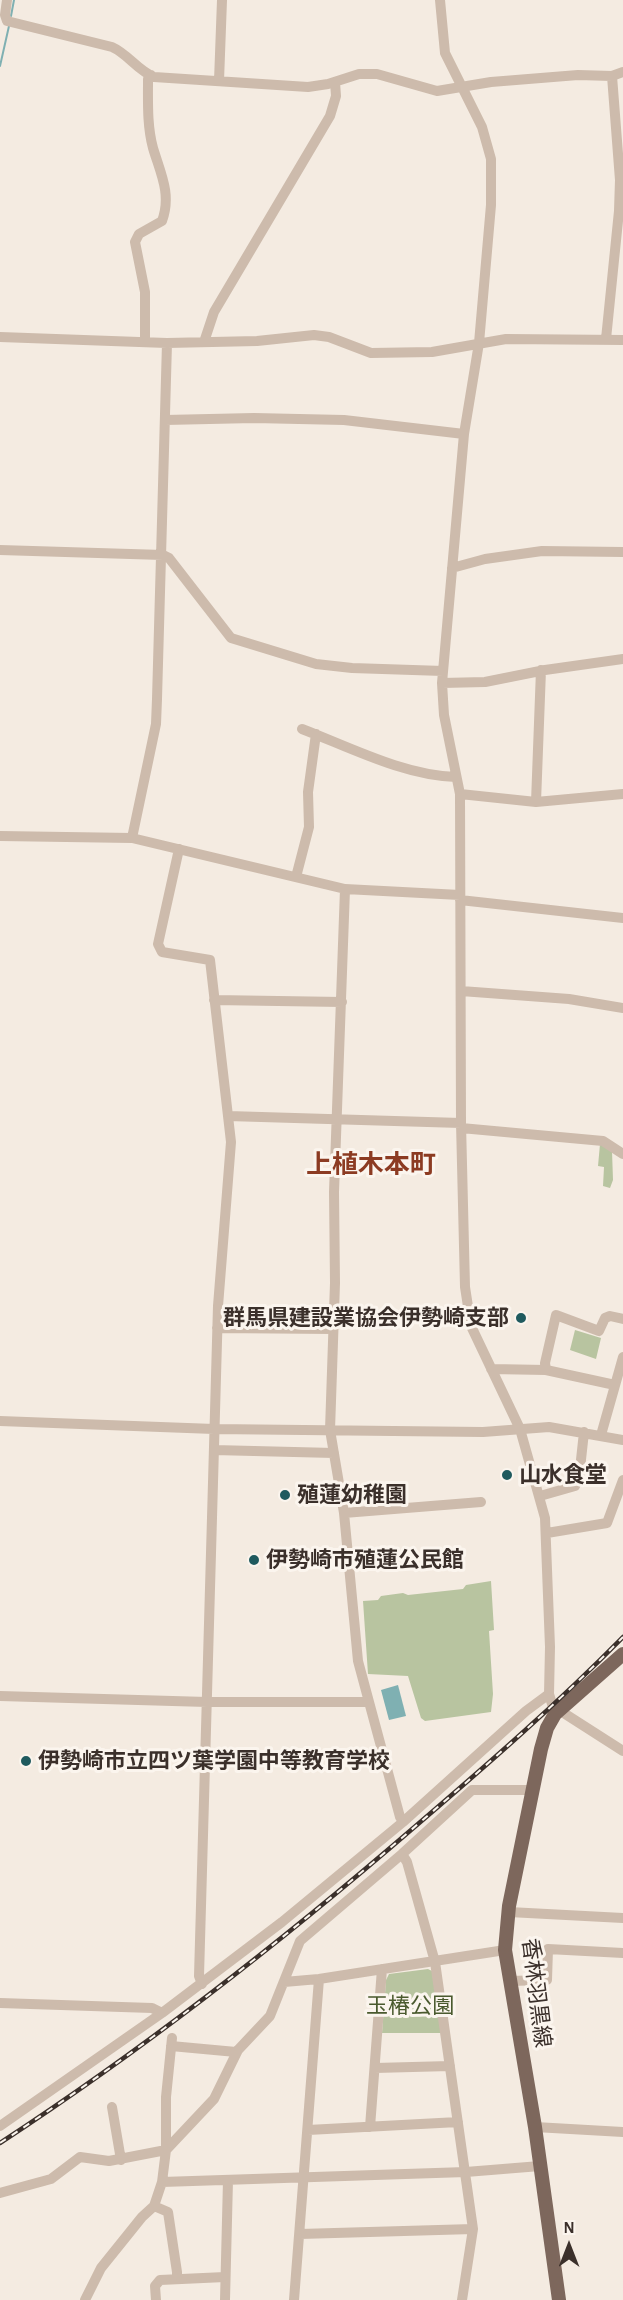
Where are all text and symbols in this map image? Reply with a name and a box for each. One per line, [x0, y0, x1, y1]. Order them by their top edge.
district label: 上植木本町 [306, 1149, 436, 1181]
place label: 群馬県建設業協会伊勢崎支部 [223, 1305, 509, 1331]
marker: 群馬県建設業協会伊勢崎支部 [514, 1311, 528, 1325]
place label: 山水食堂 [519, 1462, 607, 1488]
marker: 山水食堂 [500, 1468, 514, 1482]
place label: 殖蓮幼稚園 [297, 1482, 407, 1508]
marker: 殖蓮幼稚園 [278, 1488, 292, 1502]
place label: 伊勢崎市殖蓮公民館 [266, 1547, 464, 1573]
marker: 伊勢崎市殖蓮公民館 [247, 1553, 261, 1567]
place label: 伊勢崎市立四ツ葉学園中等教育学校 [38, 1748, 390, 1774]
marker: 伊勢崎市立四ツ葉学園中等教育学校 [19, 1754, 33, 1768]
street label: 香林羽黒線 [516, 1937, 556, 2049]
park label: 玉椿公園 [366, 1993, 454, 2019]
north arrow [539, 2216, 599, 2276]
text: N [563, 2220, 575, 2236]

